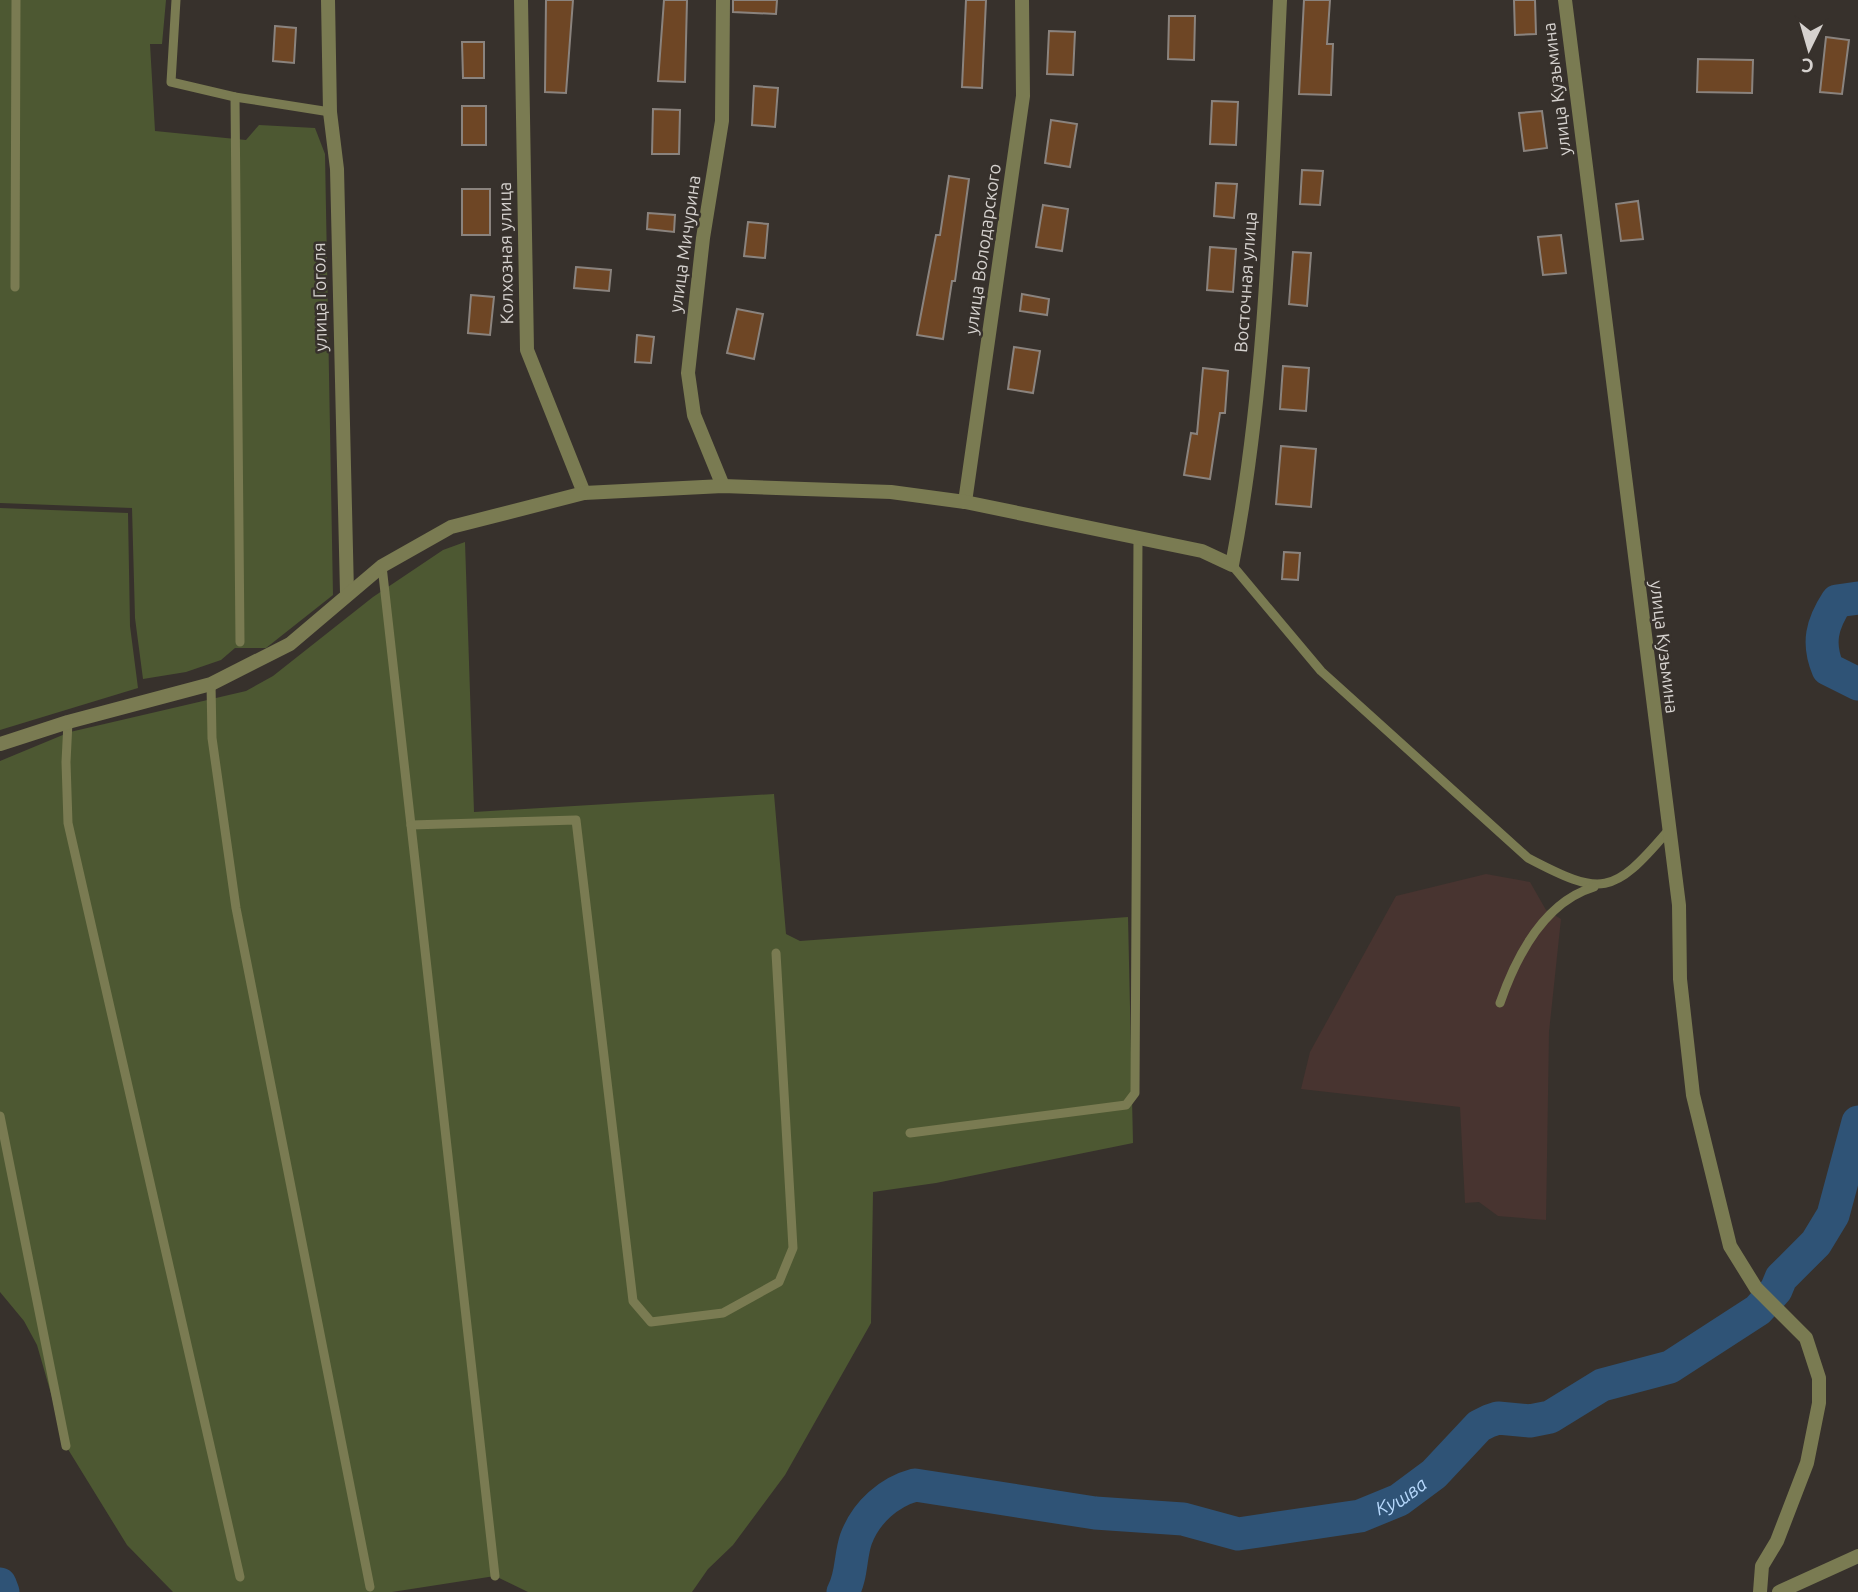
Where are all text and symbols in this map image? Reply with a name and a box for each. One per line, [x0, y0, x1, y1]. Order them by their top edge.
north arrow [1774, 14, 1844, 84]
street label: улица Кузьмина [1538, 21, 1574, 157]
text: С [1801, 54, 1815, 77]
street label: улица Володарского [960, 162, 1004, 336]
street label: улица Мичурина [664, 174, 704, 314]
street label: Колхозная улица [494, 182, 516, 324]
street label: Восточная улица [1230, 211, 1260, 353]
street label: улица Гоголя [308, 242, 330, 352]
street label: улица Кузьмина [1647, 579, 1683, 715]
water label: Кушва [1372, 1472, 1431, 1520]

